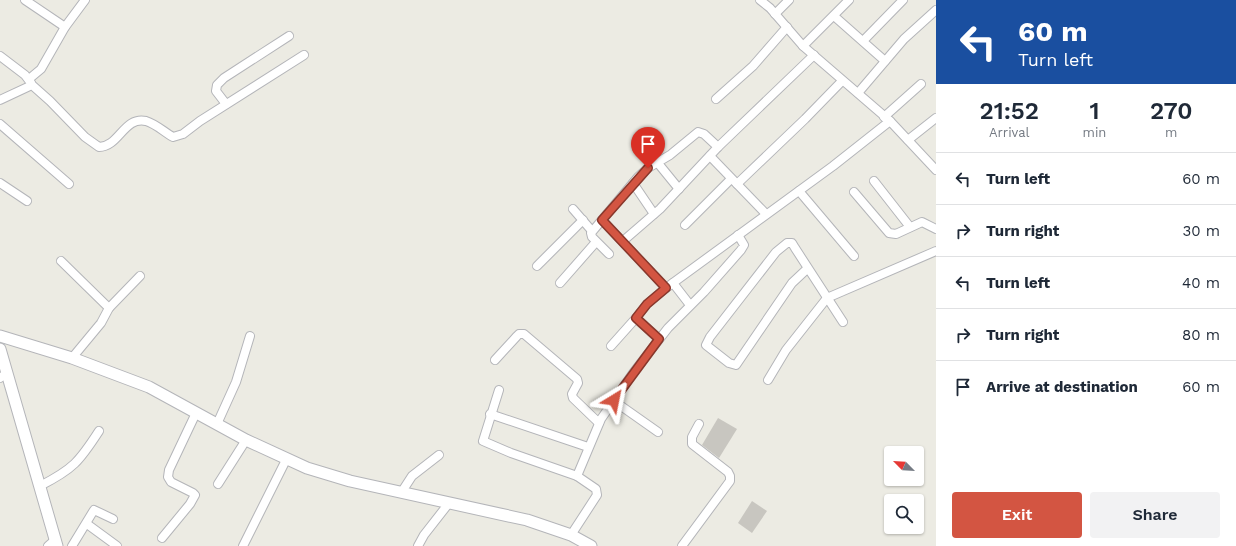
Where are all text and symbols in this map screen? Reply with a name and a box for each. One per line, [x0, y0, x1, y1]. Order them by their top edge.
text: 60 m [1018, 15, 1088, 48]
icon: left [952, 16, 1004, 68]
text: Turn left [1018, 49, 1093, 70]
text: 21:52 [979, 97, 1039, 125]
text: 1 [1089, 97, 1099, 125]
text: 270 [1150, 97, 1193, 125]
text: Arrival [989, 125, 1030, 140]
text: min [1083, 125, 1106, 140]
text: m [1165, 125, 1177, 140]
pin [631, 127, 665, 168]
icon: arrive [637, 133, 659, 155]
icon: left [952, 168, 974, 190]
text: Turn left [986, 170, 1050, 188]
text: 60 m [1182, 170, 1220, 188]
icon: right [952, 220, 974, 242]
text: Turn right [986, 222, 1059, 240]
text: 30 m [1183, 222, 1220, 240]
icon: left [952, 272, 974, 294]
text: Turn left [986, 274, 1050, 292]
text: 40 m [1182, 274, 1220, 292]
icon: right [952, 324, 974, 346]
text: Turn right [986, 326, 1059, 344]
text: 80 m [1182, 326, 1220, 344]
icon: arrive [952, 376, 974, 398]
text: Arrive at destination [986, 378, 1138, 396]
text: 60 m [1182, 378, 1220, 396]
position arrow [593, 379, 635, 421]
north arrow [884, 446, 924, 486]
map controls [884, 446, 924, 534]
button: Exit [952, 492, 1082, 538]
button: Share [1090, 492, 1220, 538]
button: search [884, 494, 924, 534]

